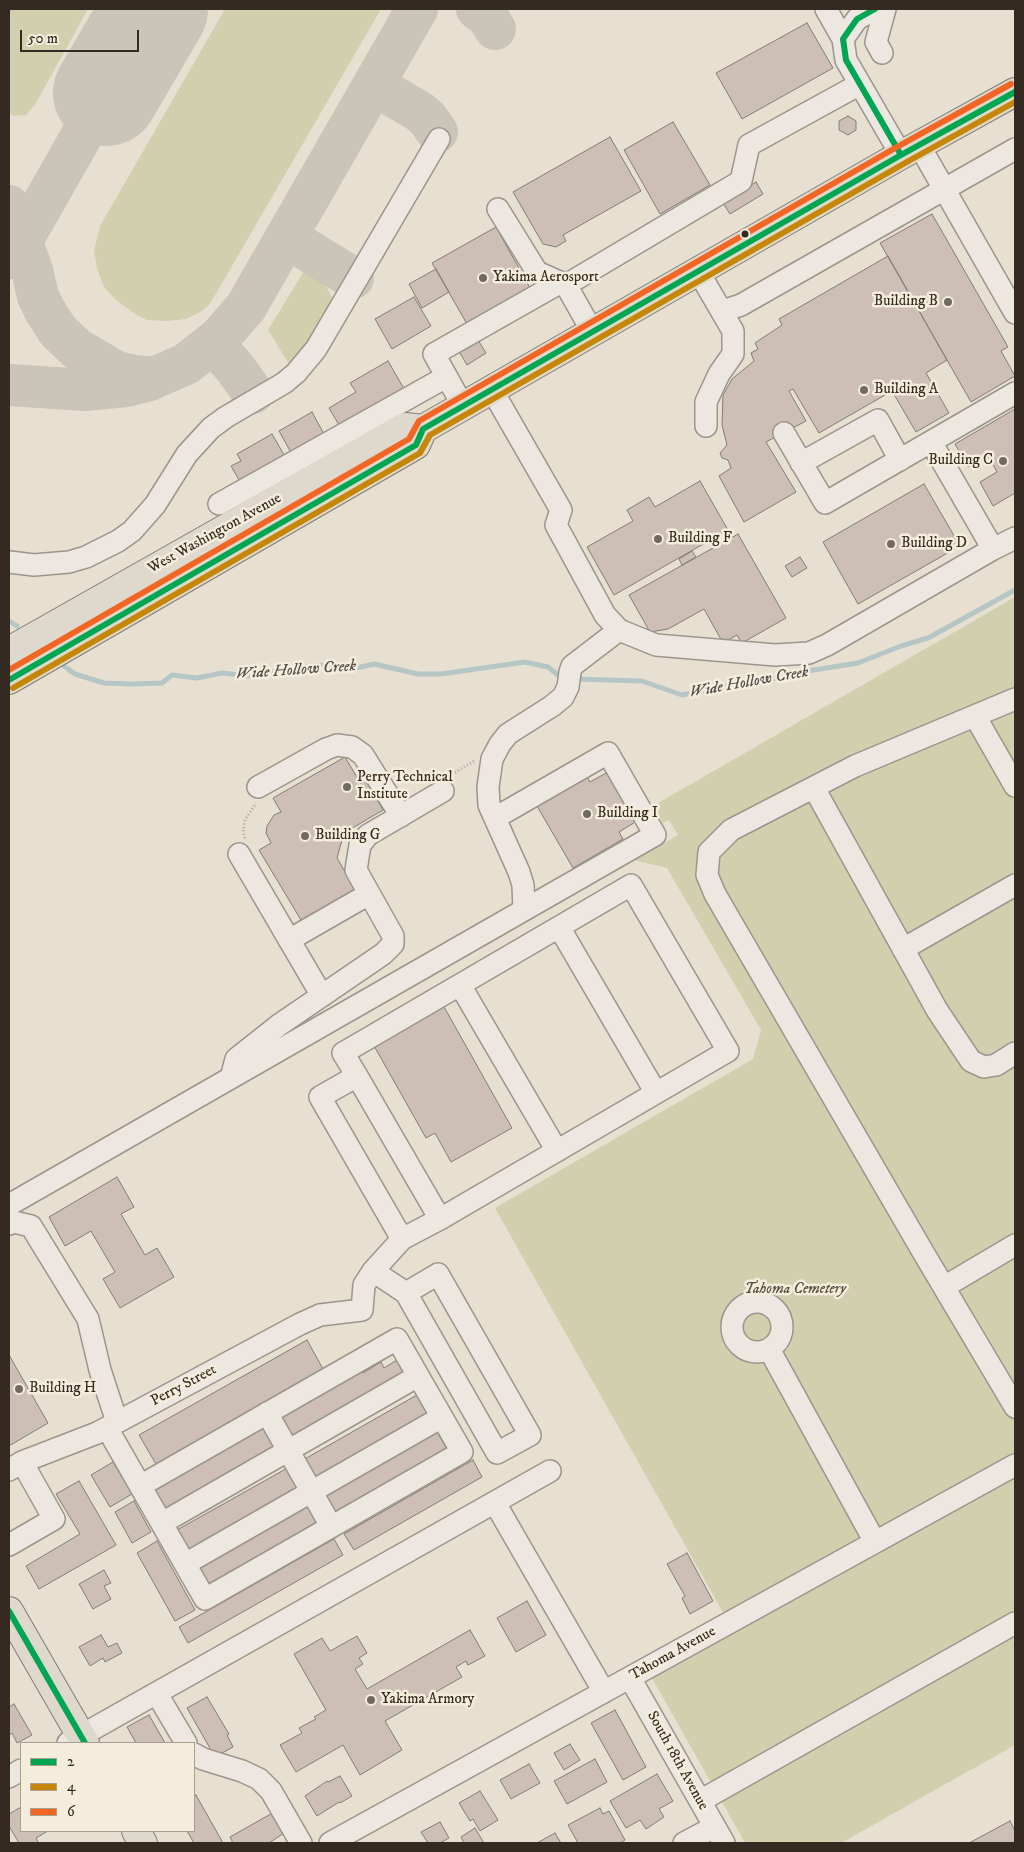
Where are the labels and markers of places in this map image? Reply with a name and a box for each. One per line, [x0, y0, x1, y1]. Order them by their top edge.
unlabelled marker [740, 229, 750, 239]
place label: Yakima Aerosport [493, 269, 599, 287]
marker: Yakima Aerosport [477, 272, 489, 284]
place label: Building B [874, 293, 938, 311]
marker: Building B [942, 296, 954, 308]
place label: Building A [874, 381, 938, 399]
marker: Building A [858, 384, 870, 396]
place label: Building C [928, 452, 993, 470]
marker: Building C [997, 455, 1009, 467]
place label: Building F [668, 530, 732, 548]
marker: Building F [652, 533, 664, 545]
place label: Building D [901, 535, 967, 553]
marker: Building D [885, 538, 897, 550]
place label: Perry Technical Institute [357, 769, 453, 804]
marker: Perry Technical Institute [341, 781, 353, 793]
place label: Building I [597, 805, 658, 823]
marker: Building I [581, 808, 593, 820]
place label: Building G [315, 827, 380, 845]
marker: Building G [299, 830, 311, 842]
place label: Building H [29, 1380, 96, 1398]
marker: Building H [13, 1383, 25, 1395]
place label: Yakima Armory [381, 1691, 474, 1709]
marker: Yakima Armory [365, 1694, 377, 1706]

